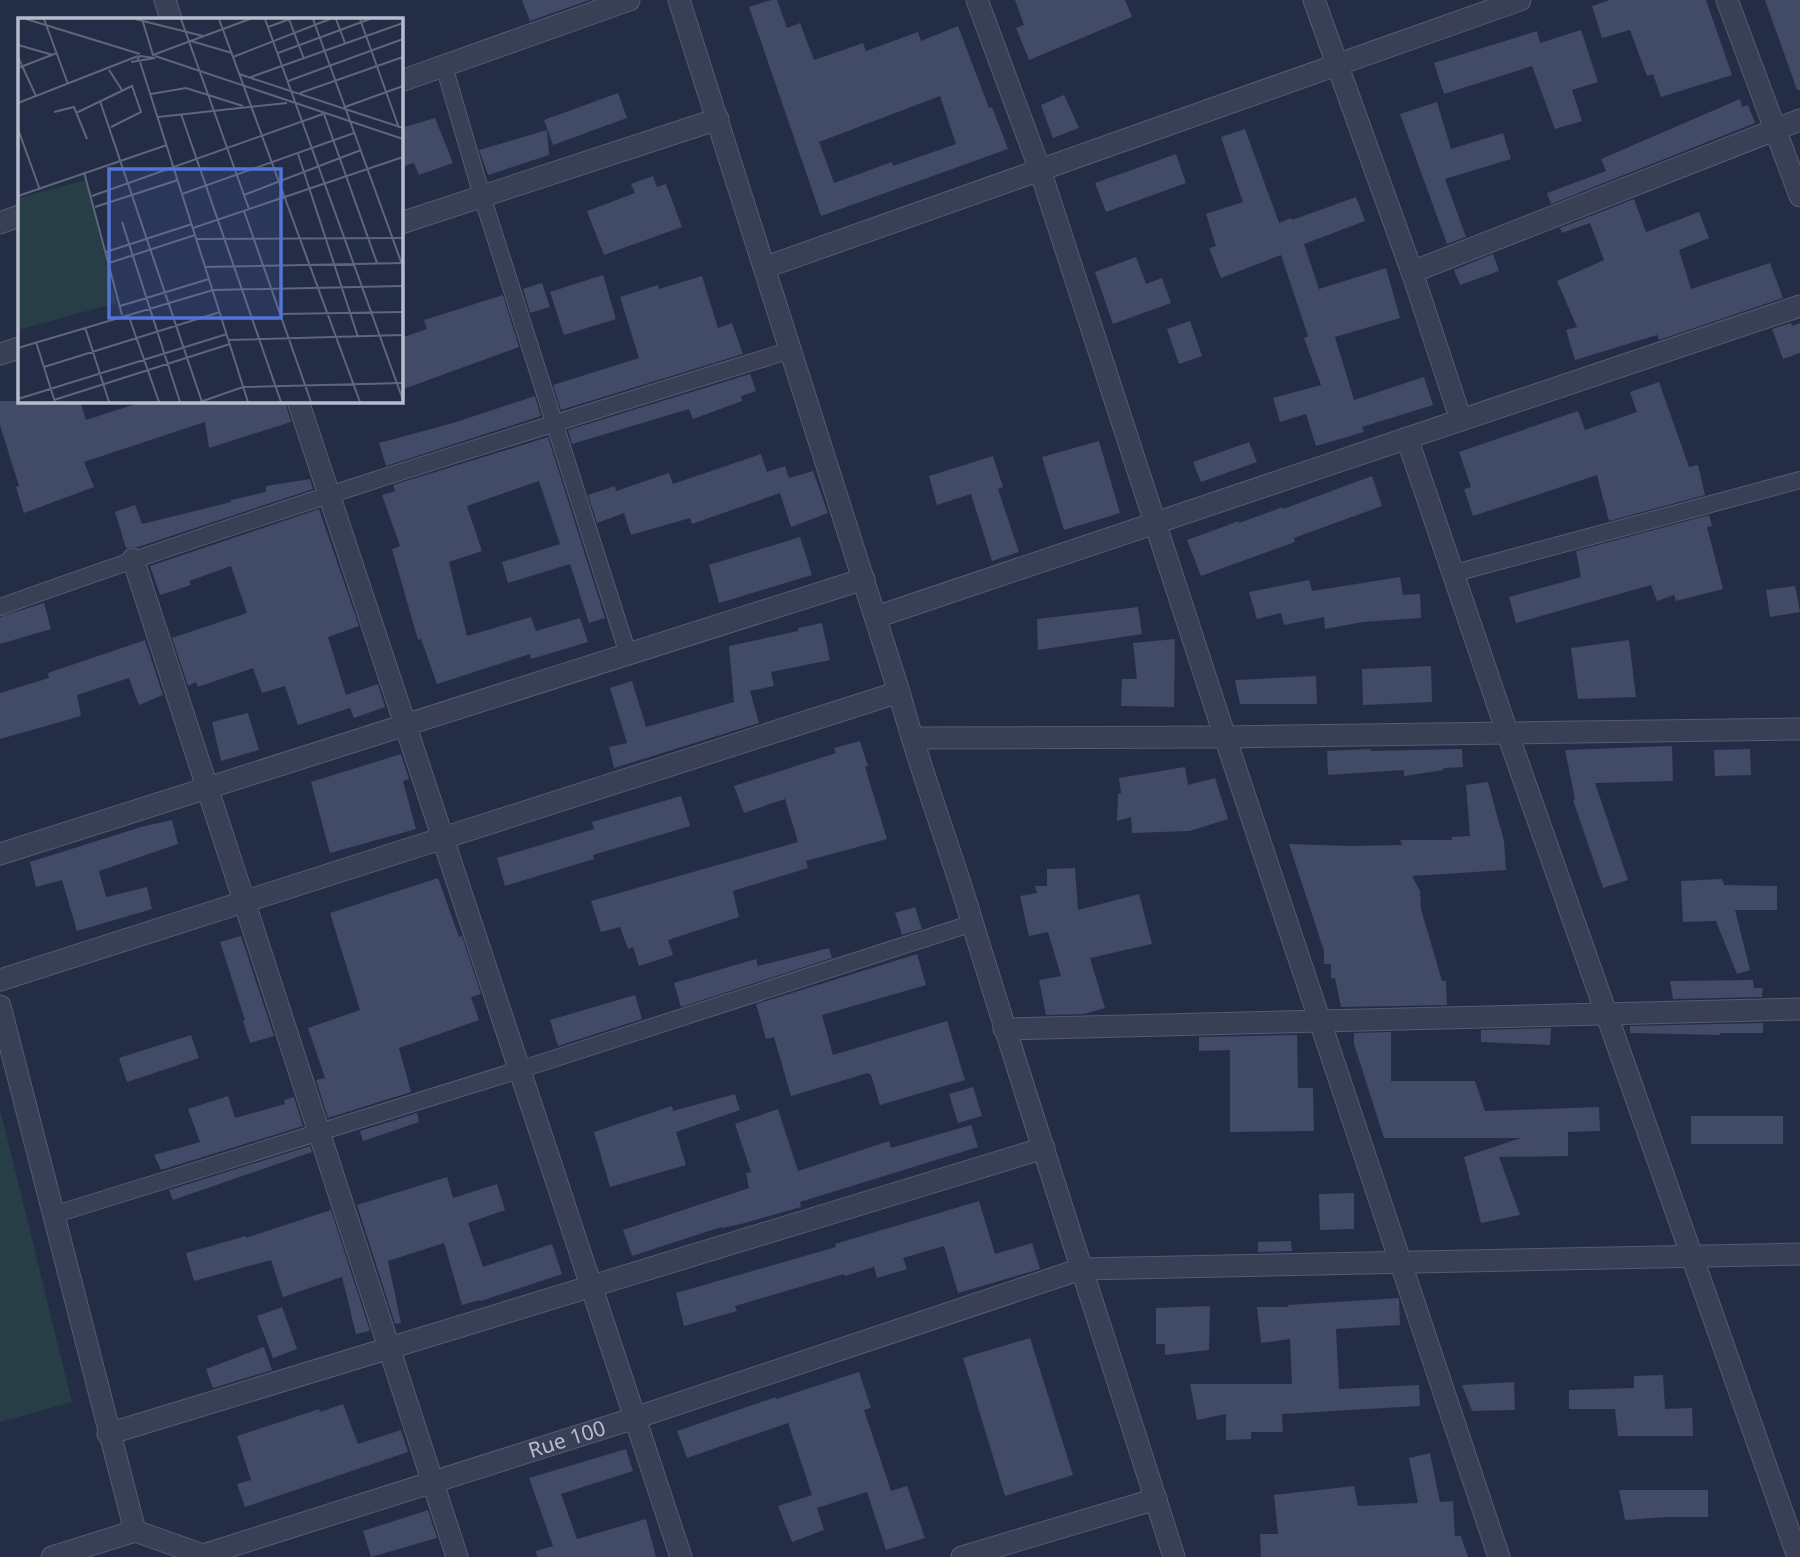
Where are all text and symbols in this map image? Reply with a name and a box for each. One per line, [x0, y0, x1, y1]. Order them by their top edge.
inset map [18, 18, 402, 402]
street label: Rue 100 [525, 1413, 609, 1464]

